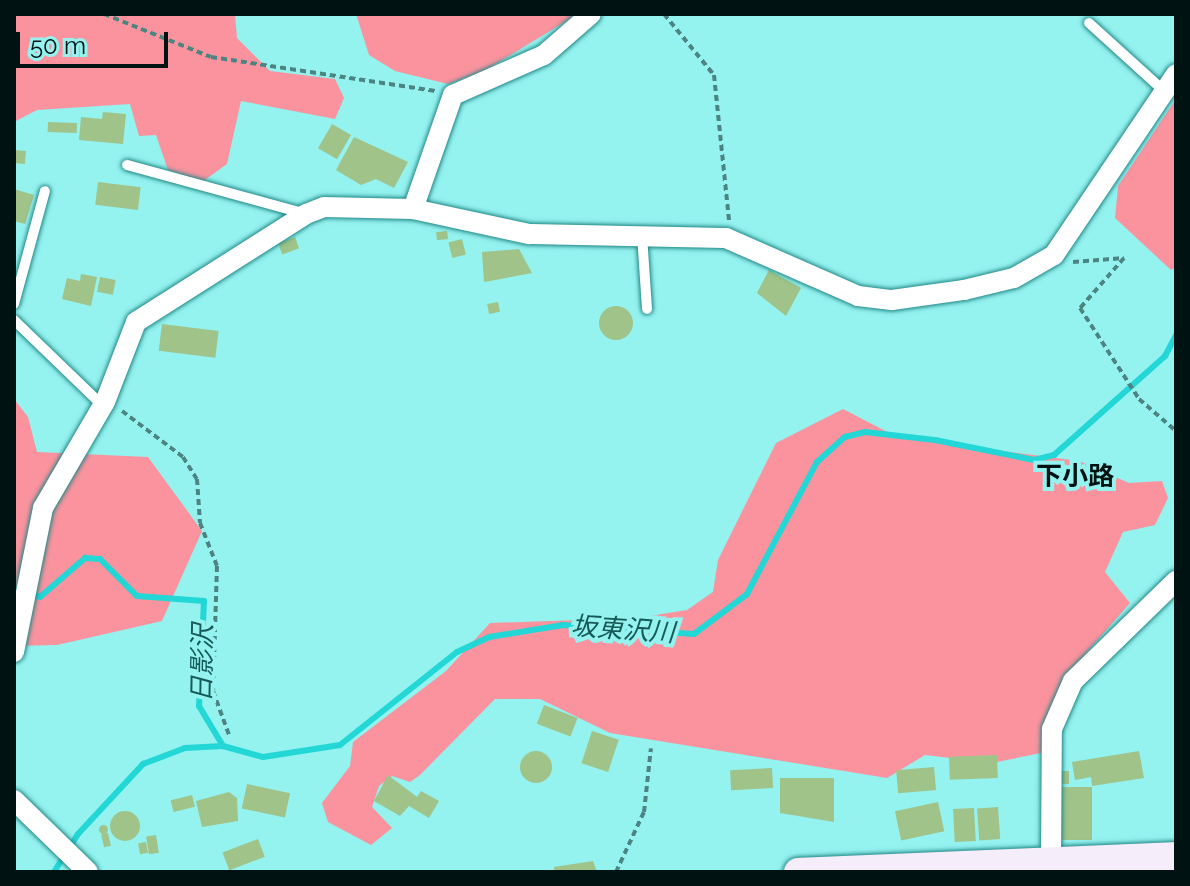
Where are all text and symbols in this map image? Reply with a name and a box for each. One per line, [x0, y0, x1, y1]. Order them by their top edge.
scale bar [20, 16, 172, 66]
text: 50 m [30, 31, 86, 60]
district label: 下小路 [1036, 461, 1114, 493]
water label: 坂東沢川 [570, 611, 676, 649]
water label: 日影沢 [187, 624, 219, 702]

